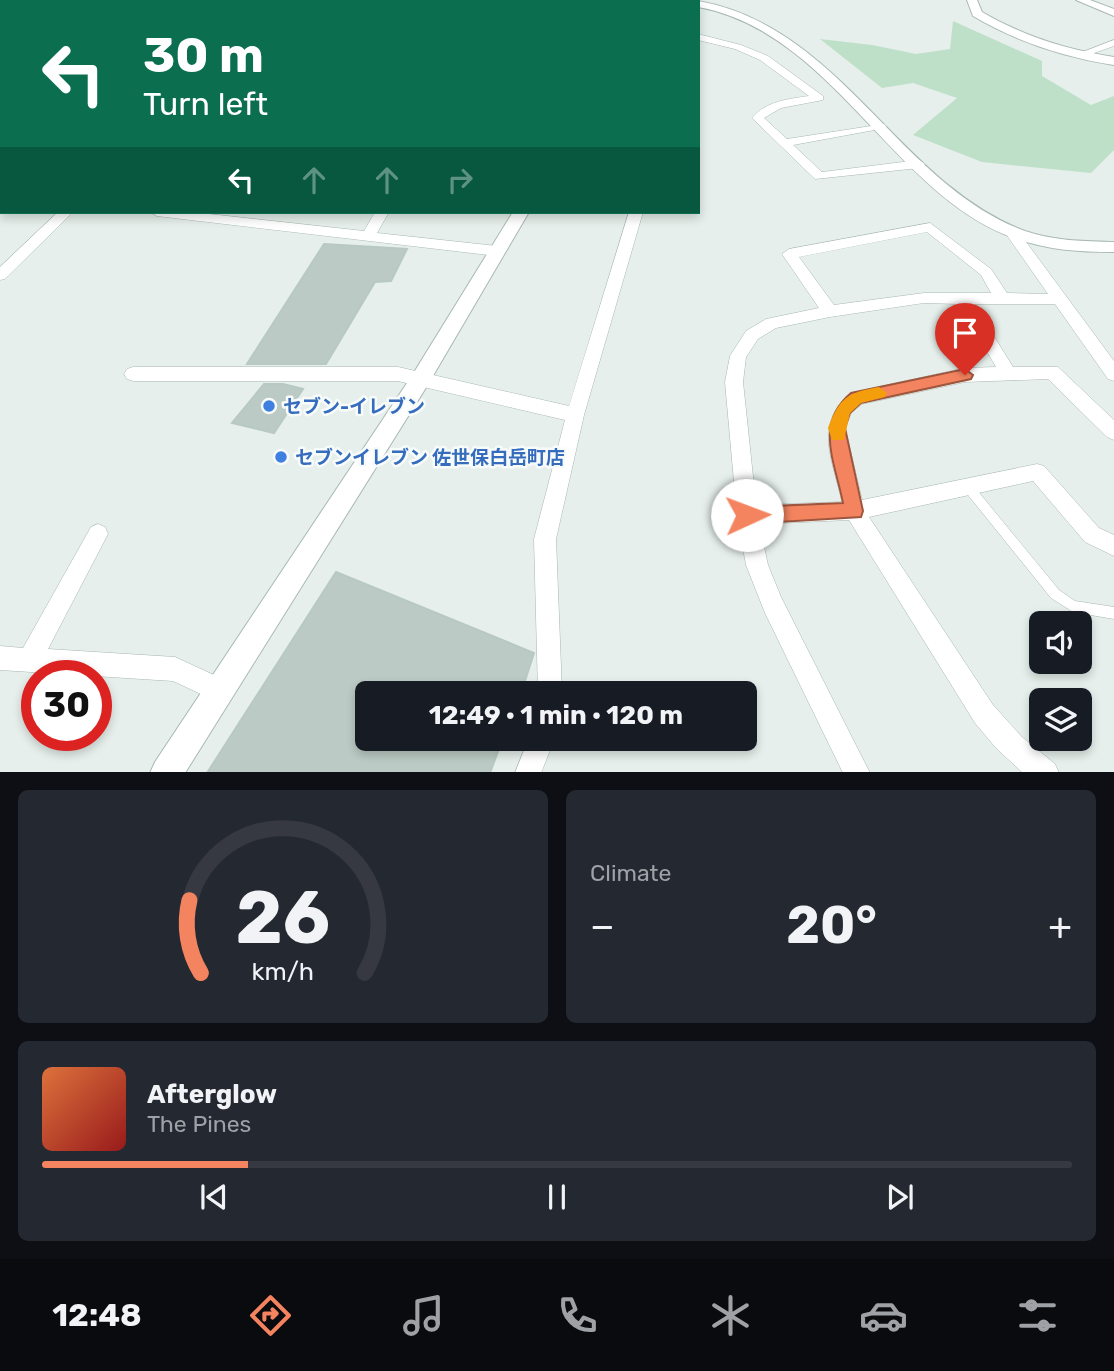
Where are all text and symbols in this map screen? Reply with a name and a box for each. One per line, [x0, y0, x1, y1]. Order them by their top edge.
text: 30 m [143, 26, 264, 84]
icon: left [28, 28, 119, 119]
text: Turn left [143, 85, 268, 123]
icon: left [222, 161, 260, 199]
icon: ahead [295, 161, 333, 199]
icon: ahead [368, 161, 406, 199]
icon: right [441, 161, 479, 199]
pin [935, 303, 995, 375]
icon: arrive [946, 314, 984, 352]
place label: セブン-イレブン [283, 395, 425, 418]
marker: セブン-イレブン [261, 398, 277, 414]
place label: セブンイレブン 佐世保白岳町店 [295, 446, 565, 469]
marker: セブンイレブン 佐世保白岳町店 [273, 449, 289, 465]
position arrow [710, 478, 784, 552]
map controls [1029, 611, 1092, 751]
button: sound [1029, 611, 1092, 674]
speed limit sign: 30 [21, 660, 112, 751]
button: layers [1029, 688, 1092, 751]
text: 12:49 · 1 min · 120 m [429, 700, 683, 731]
text: Climate [590, 859, 671, 887]
text: 26 [236, 875, 330, 961]
text: 20° [786, 894, 877, 956]
text: − [590, 903, 615, 949]
text: + [1048, 903, 1072, 949]
text: km/h [252, 956, 314, 985]
text: Afterglow [147, 1079, 277, 1110]
text: The Pines [147, 1110, 251, 1138]
icon: previous [195, 1178, 233, 1216]
icon: pause [538, 1178, 576, 1216]
icon: next [881, 1178, 919, 1216]
icon: directions [246, 1291, 295, 1340]
icon: music [399, 1291, 448, 1340]
icon: phone [553, 1291, 602, 1340]
icon: climate [706, 1291, 755, 1340]
icon: car [859, 1291, 908, 1340]
icon: filters [1013, 1291, 1062, 1340]
text: 12:48 [52, 1296, 142, 1334]

